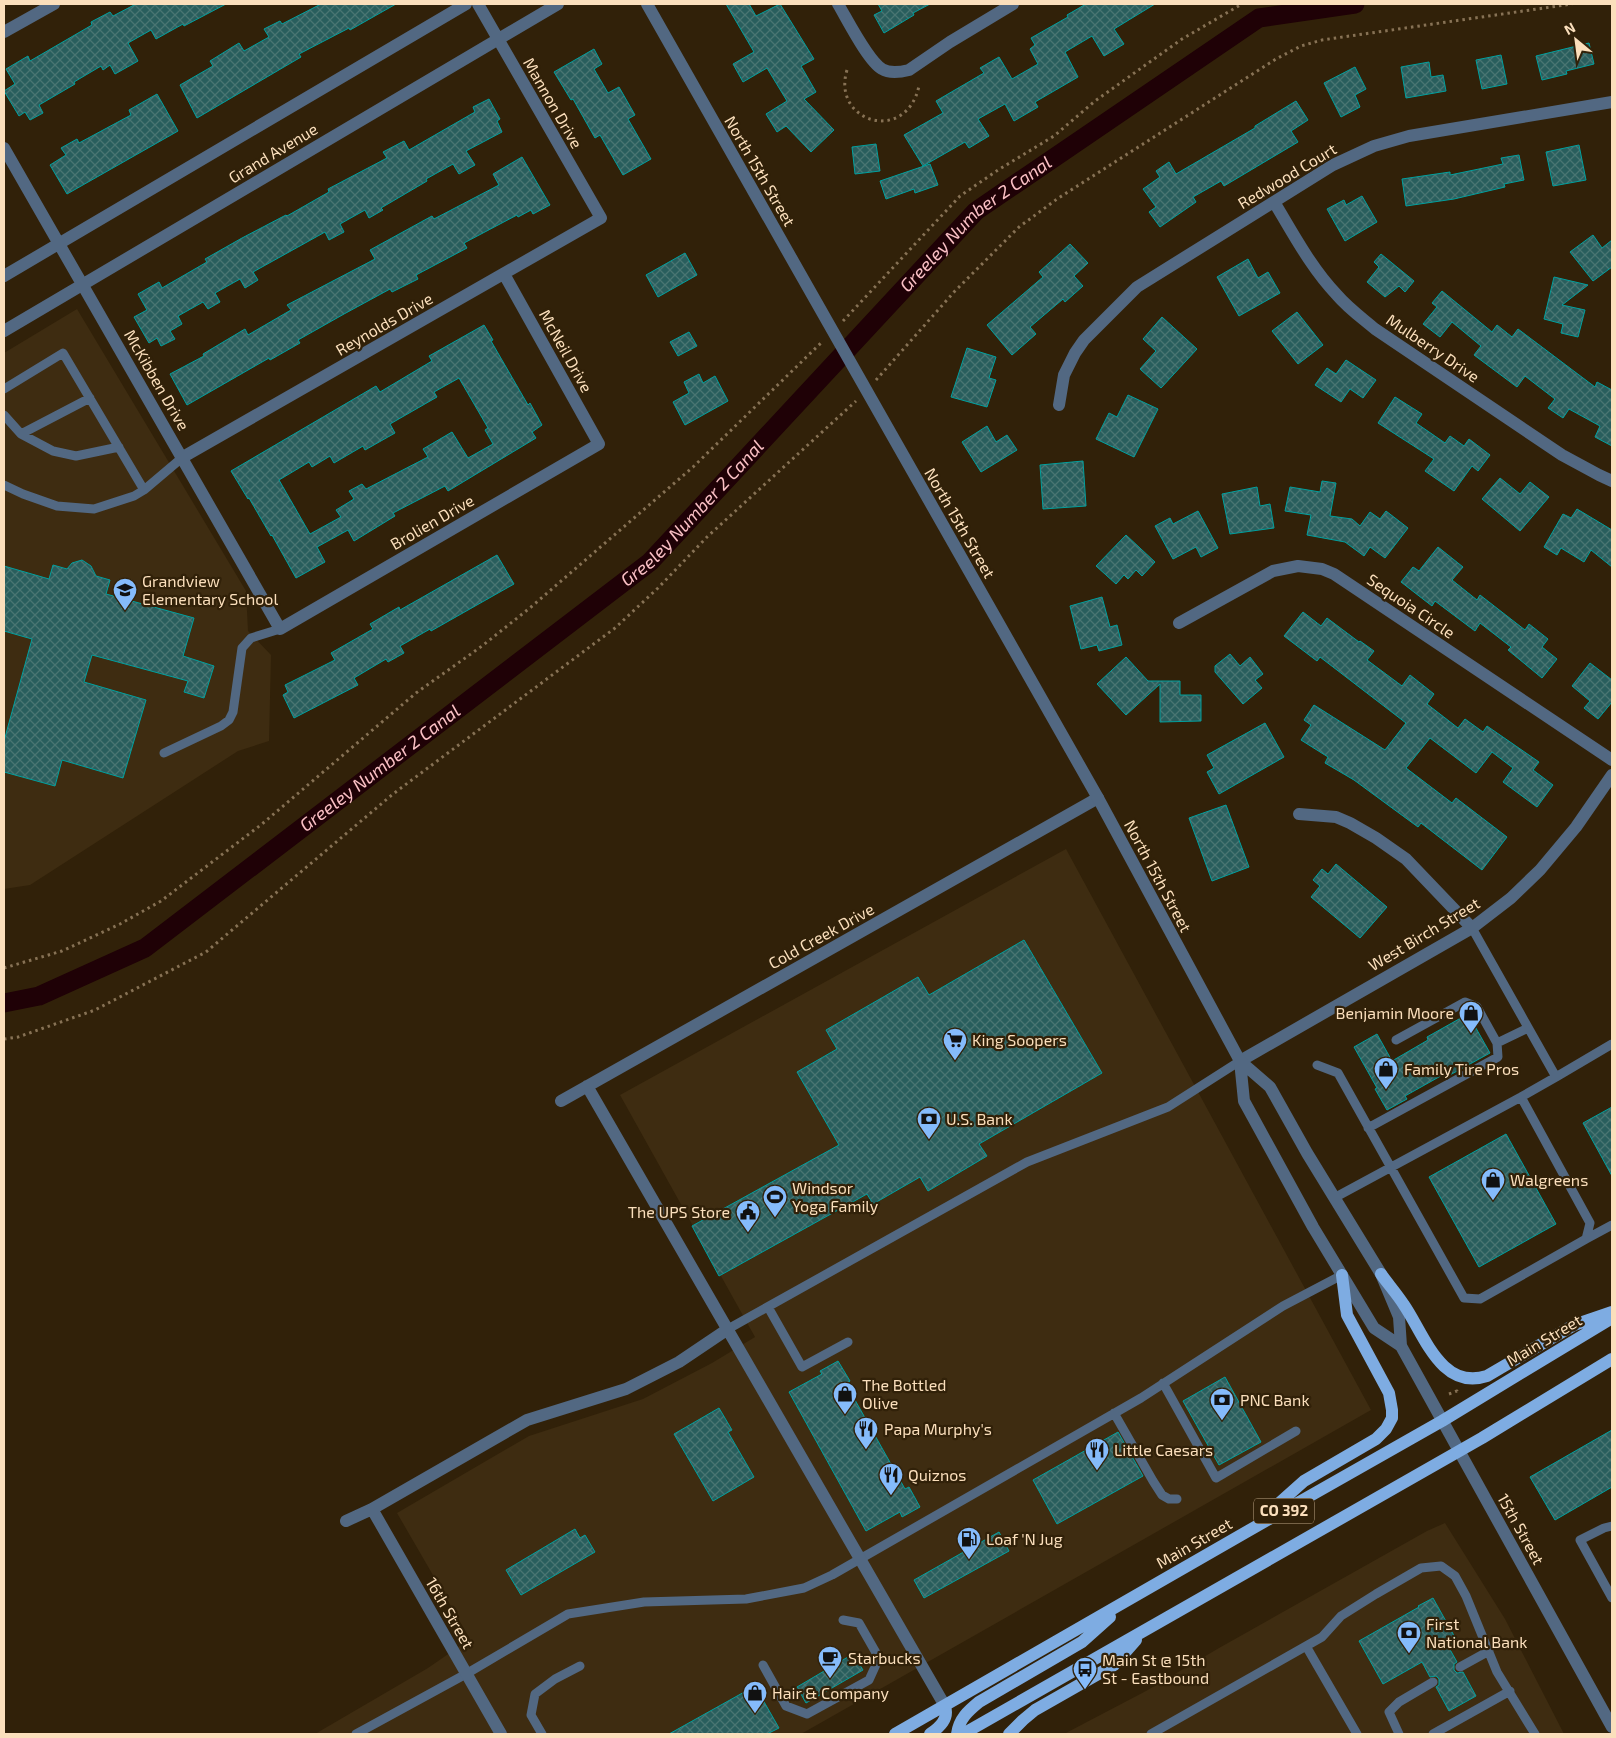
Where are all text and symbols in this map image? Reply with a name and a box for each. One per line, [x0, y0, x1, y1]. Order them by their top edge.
north arrow [1551, 15, 1601, 65]
text: N [1561, 18, 1578, 38]
street label: Mannon Drive [520, 54, 587, 151]
street label: North 15th Street [721, 112, 800, 229]
street label: Grand Avenue [225, 119, 321, 187]
street label: Redwood Court [1234, 139, 1339, 212]
water label: Greeley Number 2 Canal [895, 151, 1055, 296]
street label: Reynolds Drive [332, 288, 436, 359]
street label: McNeil Drive [536, 306, 597, 395]
street label: Mulberry Drive [1383, 309, 1483, 386]
street label: McKibben Drive [121, 326, 194, 433]
water label: Greeley Number 2 Canal [616, 435, 768, 590]
street label: North 15th Street [921, 464, 1000, 581]
street label: Brolien Drive [387, 490, 477, 553]
street label: Sequoia Circle [1364, 569, 1459, 642]
place label: Grandview Elementary School [142, 571, 278, 608]
school or university icon: Grandview Elementary School [112, 577, 138, 611]
water label: Greeley Number 2 Canal [295, 699, 464, 836]
street label: North 15th Street [1121, 817, 1196, 935]
street label: West Birch Street [1365, 893, 1483, 974]
street label: Cold Creek Drive [765, 899, 877, 972]
shop icon: Benjamin Moore [1458, 1000, 1484, 1034]
place label: Benjamin Moore [1336, 1003, 1454, 1023]
supermarket icon: King Soopers [942, 1027, 968, 1061]
place label: King Soopers [972, 1030, 1067, 1049]
shop icon: Family Tire Pros [1373, 1056, 1399, 1090]
place label: Family Tire Pros [1404, 1059, 1519, 1078]
bank icon: U.S. Bank [916, 1106, 942, 1140]
place label: U.S. Bank [946, 1109, 1013, 1128]
shop icon: Walgreens [1480, 1167, 1506, 1201]
place label: Walgreens [1510, 1170, 1588, 1189]
place label: Windsor Yoga Family [792, 1178, 879, 1215]
sports icon: Windsor Yoga Family [762, 1184, 788, 1218]
public building icon: The UPS Store [735, 1199, 761, 1233]
place label: The UPS Store [628, 1202, 730, 1221]
street label: Main Street [1503, 1310, 1585, 1369]
place label: The Bottled Olive [862, 1375, 946, 1412]
shop icon: The Bottled Olive [832, 1381, 858, 1415]
bank icon: PNC Bank [1209, 1387, 1235, 1421]
place label: PNC Bank [1240, 1390, 1310, 1409]
restaurant icon: Papa Murphy's [853, 1416, 879, 1450]
place label: Papa Murphy's [884, 1419, 992, 1438]
restaurant icon: Little Caesars [1084, 1437, 1110, 1471]
place label: Little Caesars [1114, 1440, 1213, 1459]
restaurant icon: Quiznos [878, 1462, 904, 1496]
place label: Quiznos [908, 1465, 966, 1485]
street label: 15th Street [1494, 1490, 1549, 1568]
road number: CO 392 [1254, 1498, 1314, 1524]
street label: Main Street [1153, 1513, 1235, 1572]
fuel station icon: Loaf 'N Jug [956, 1526, 982, 1560]
place label: Loaf 'N Jug [986, 1529, 1063, 1548]
street label: 16th Street [422, 1574, 478, 1652]
place label: First National Bank [1426, 1614, 1527, 1651]
bank icon: First National Bank [1396, 1620, 1422, 1654]
cafe icon: Starbucks [817, 1645, 843, 1679]
place label: Starbucks [848, 1648, 921, 1667]
place label: Main St @ 15th St - Eastbound [1102, 1650, 1209, 1687]
bus stop icon: Main St @ 15th St - Eastbound [1072, 1656, 1098, 1690]
shop icon: Hair & Company [742, 1680, 768, 1714]
place label: Hair & Company [772, 1683, 890, 1702]

